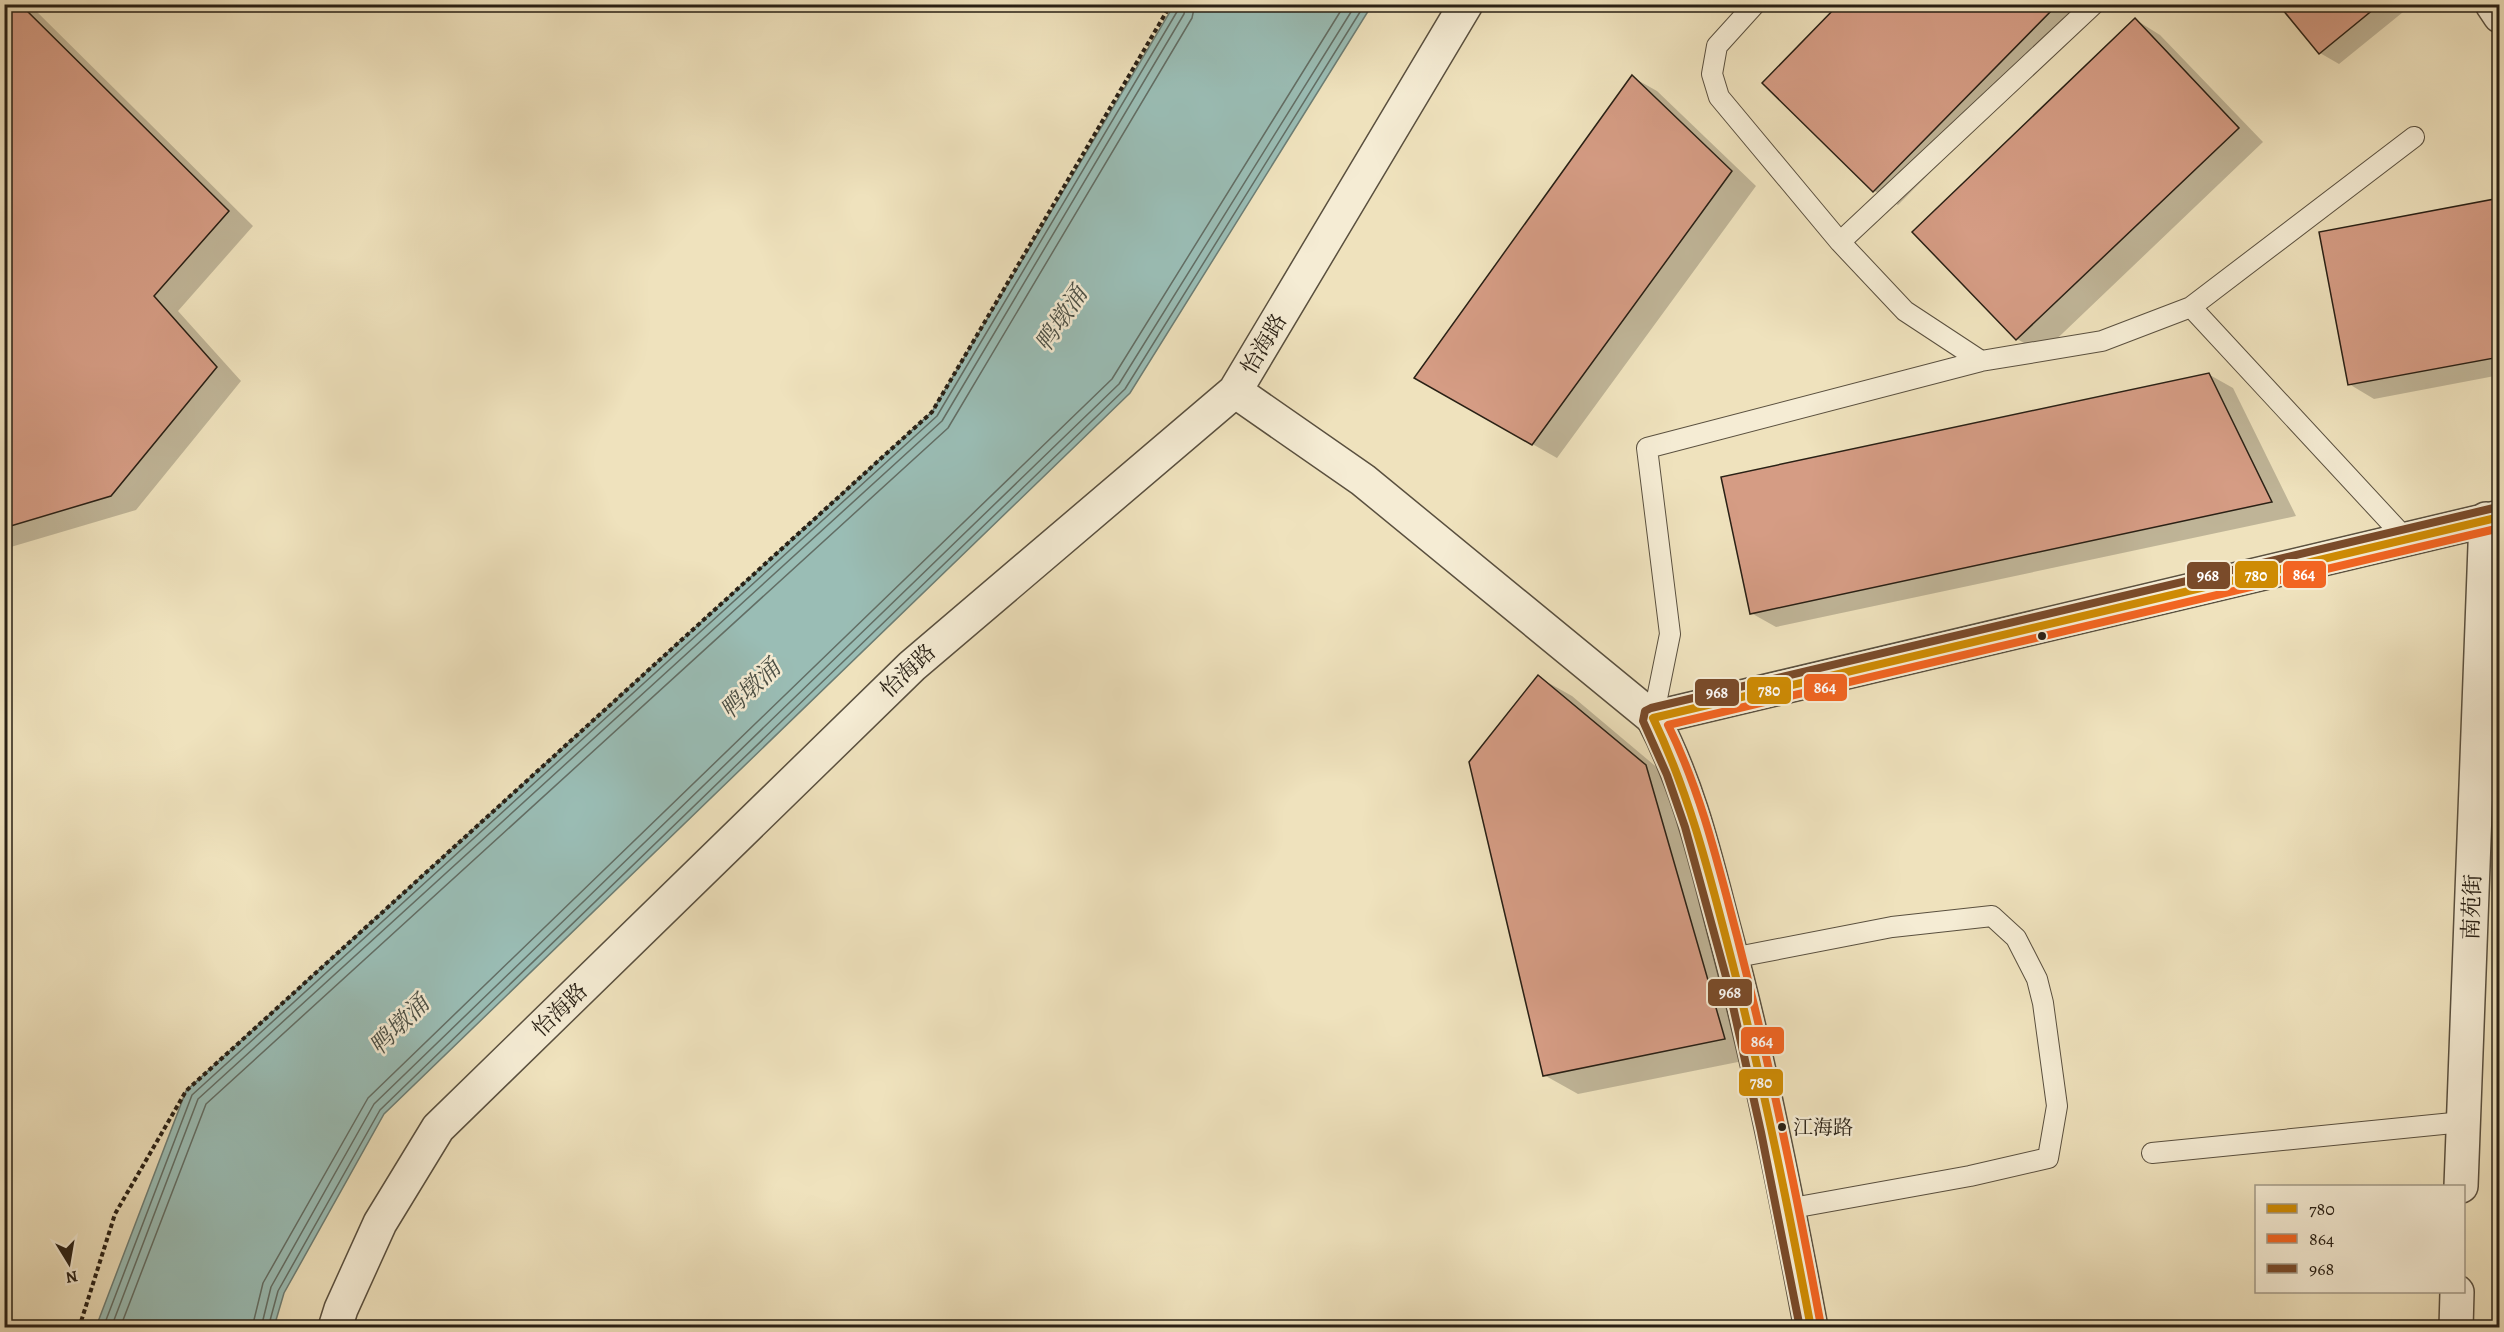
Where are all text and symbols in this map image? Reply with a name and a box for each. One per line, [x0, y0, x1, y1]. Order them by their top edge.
water label: 鸭墩涌 [1028, 278, 1096, 358]
street label: 怡海路 [1234, 308, 1294, 380]
line badge: 780 [2234, 560, 2279, 589]
line badge: 864 [2282, 560, 2327, 589]
line badge: 968 [2186, 561, 2231, 590]
text: 864 [2293, 564, 2316, 586]
text: 968 [2197, 565, 2220, 587]
text: 780 [2245, 565, 2267, 587]
unlabelled marker [2036, 630, 2048, 642]
street label: 怡海路 [874, 638, 942, 704]
water label: 鸭墩涌 [713, 650, 789, 726]
line badge: 864 [1803, 673, 1848, 702]
line badge: 780 [1746, 676, 1792, 705]
text: 864 [1814, 677, 1837, 699]
line badge: 968 [1694, 678, 1740, 707]
text: 780 [1758, 680, 1780, 702]
text: 968 [1706, 682, 1729, 704]
street label: 南苑街 [2456, 873, 2488, 941]
street label: 怡海路 [526, 976, 594, 1044]
line badge: 968 [1707, 978, 1753, 1007]
text: 968 [1719, 982, 1742, 1004]
water label: 鸭墩涌 [362, 986, 438, 1062]
line badge: 864 [1740, 1026, 1785, 1055]
text: 864 [1751, 1031, 1774, 1053]
line badge: 780 [1738, 1068, 1784, 1097]
text: 780 [1750, 1072, 1772, 1094]
place label: 江海路 [1793, 1114, 1853, 1141]
marker: 江海路 [1776, 1121, 1788, 1133]
legend [2255, 1185, 2465, 1293]
text: 780 [2309, 1197, 2335, 1221]
text: 864 [2309, 1227, 2334, 1251]
north arrow [39, 1233, 99, 1293]
text: 968 [2309, 1257, 2334, 1281]
text: N [64, 1265, 79, 1289]

